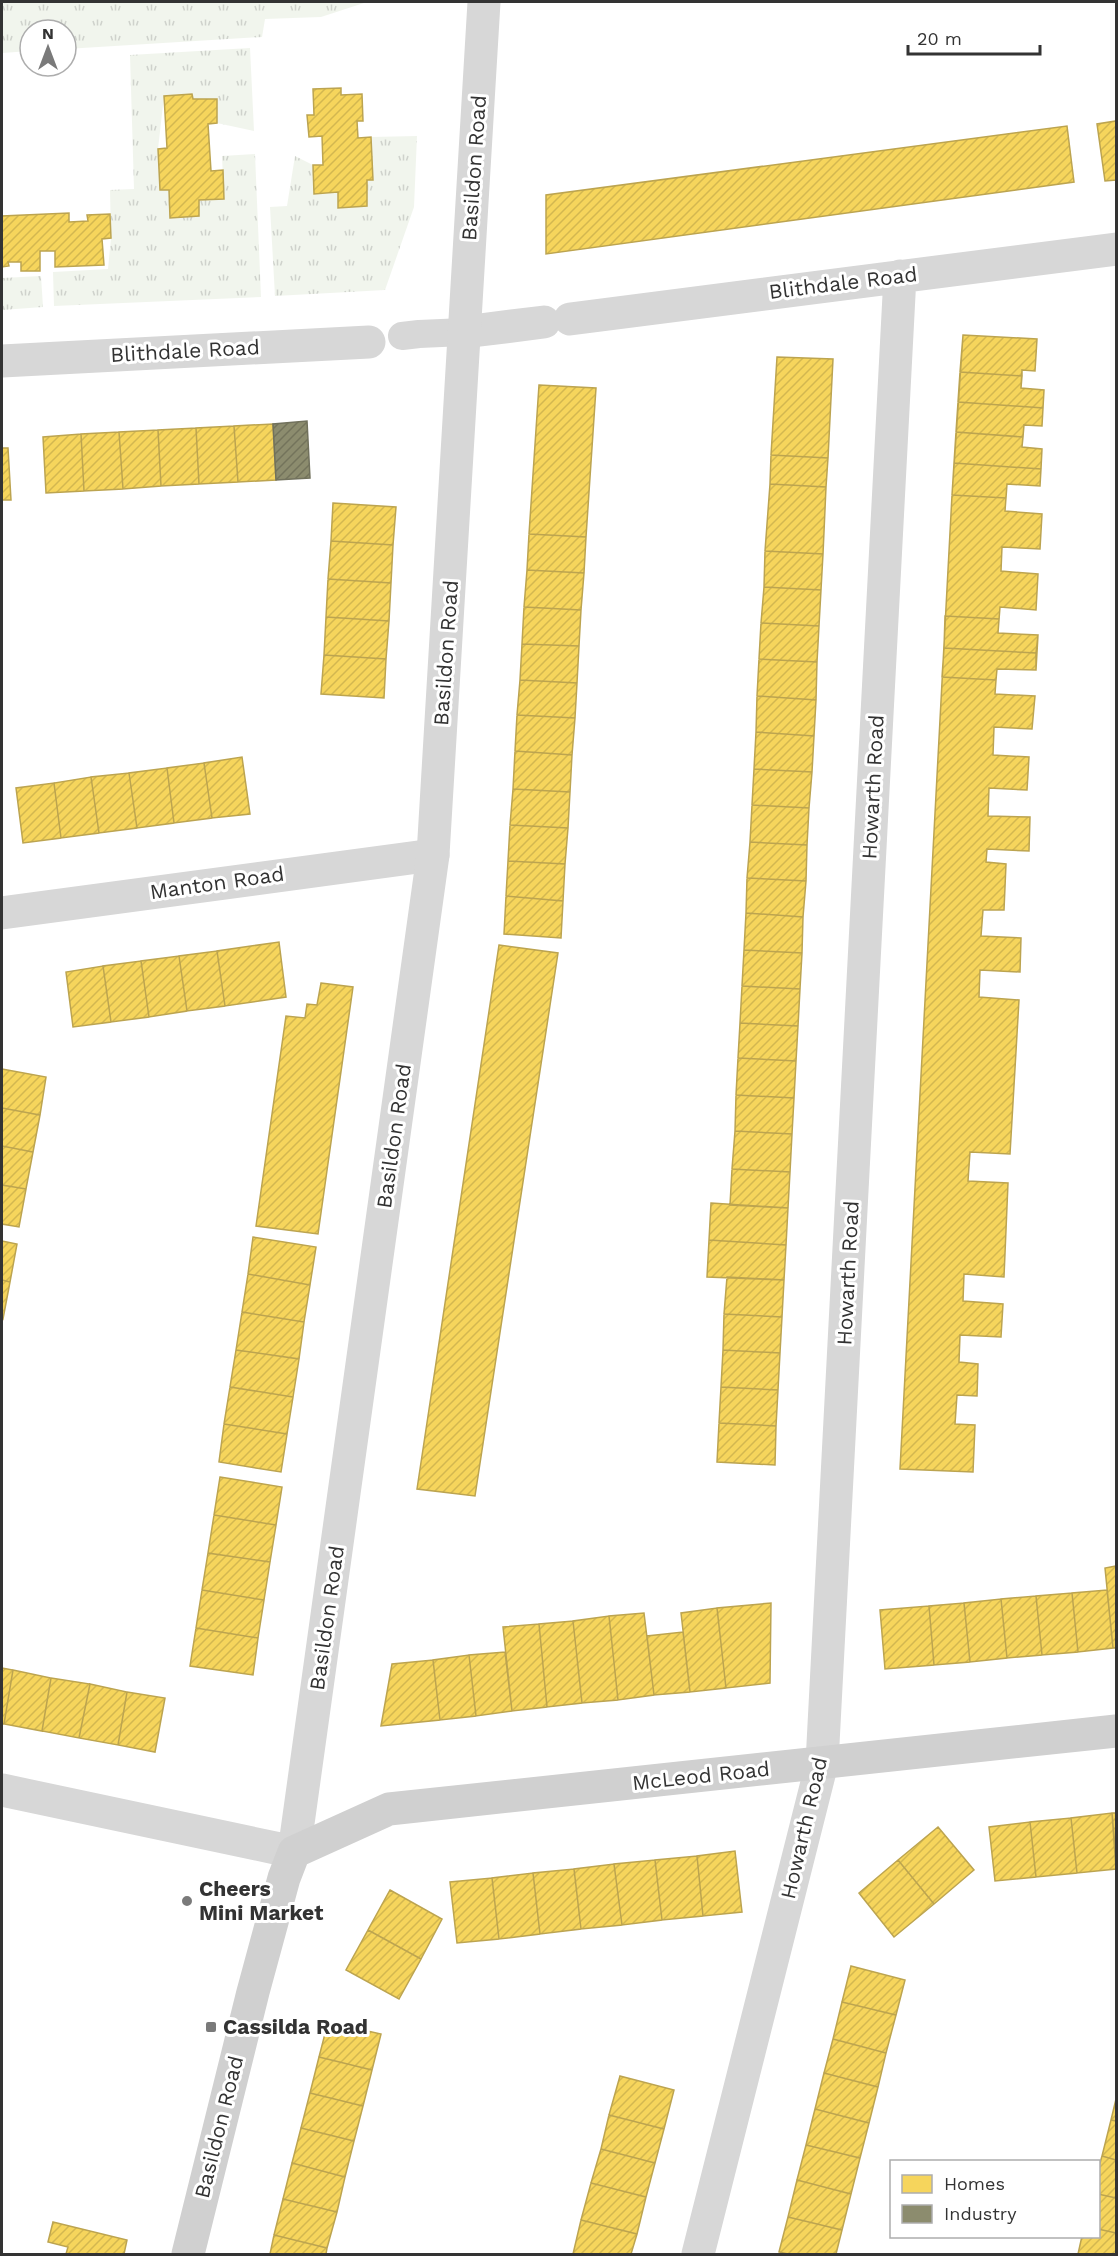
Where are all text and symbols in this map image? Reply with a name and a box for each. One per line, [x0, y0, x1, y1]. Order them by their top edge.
north arrow [18, 18, 78, 78]
scale bar [908, 18, 1040, 56]
text: N [42, 24, 54, 43]
text: 20 m [917, 28, 962, 49]
street label: Basildon Road [456, 94, 491, 242]
street label: Blithdale Road [767, 261, 919, 304]
street label: Blithdale Road [110, 334, 260, 367]
street label: Basildon Road [428, 579, 463, 727]
street label: Howarth Road [856, 714, 889, 860]
street label: Manton Road [148, 861, 286, 904]
street label: Basildon Road [371, 1062, 416, 1210]
street label: Howarth Road [831, 1200, 864, 1346]
street label: Basildon Road [304, 1544, 349, 1692]
street label: Howarth Road [775, 1754, 832, 1901]
street label: McLeod Road [631, 1756, 771, 1795]
place label: Cheers Mini Market [199, 1876, 323, 1925]
marker: Cheers Mini Market [180, 1894, 194, 1908]
place label: Cassilda Road [223, 2014, 368, 2039]
marker: Cassilda Road [204, 2020, 218, 2034]
street label: Basildon Road [189, 2053, 248, 2201]
legend [890, 2160, 1100, 2238]
text: Homes [944, 2173, 1005, 2194]
text: Industry [944, 2203, 1017, 2224]

